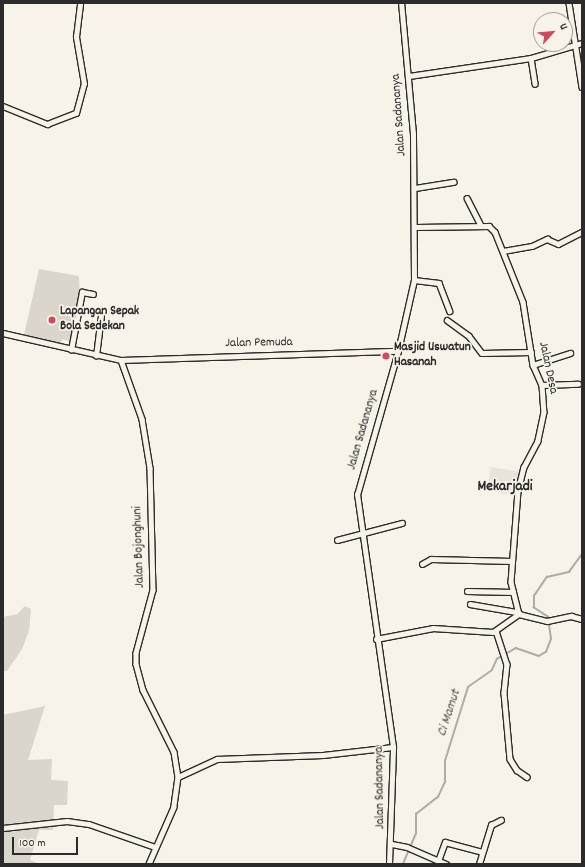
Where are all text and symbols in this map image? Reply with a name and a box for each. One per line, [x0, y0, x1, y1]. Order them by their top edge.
north arrow [533, 12, 573, 52]
text: U [554, 21, 571, 33]
street label: Jalan Sadananya [389, 73, 411, 157]
place label: Lapangan Sepak Bola Sedekan [60, 305, 139, 336]
marker: Lapangan Sepak Bola Sedekan [47, 315, 57, 325]
street label: Jalan Pemuda [225, 336, 293, 352]
street label: Jalan Desa [534, 340, 560, 396]
place label: Masjid Uswatun Hasanah [394, 341, 471, 372]
marker: Masjid Uswatun Hasanah [381, 351, 391, 361]
street label: Jalan Sadananya [345, 388, 383, 472]
district label: Mekarjadi [478, 479, 532, 497]
street label: Jalan Bojonghuni [131, 506, 149, 588]
water label: Ci Mamut [434, 687, 464, 739]
street label: Jalan Sadananya [372, 747, 390, 829]
scale bar [14, 829, 80, 855]
text: 100 m [19, 835, 46, 852]

